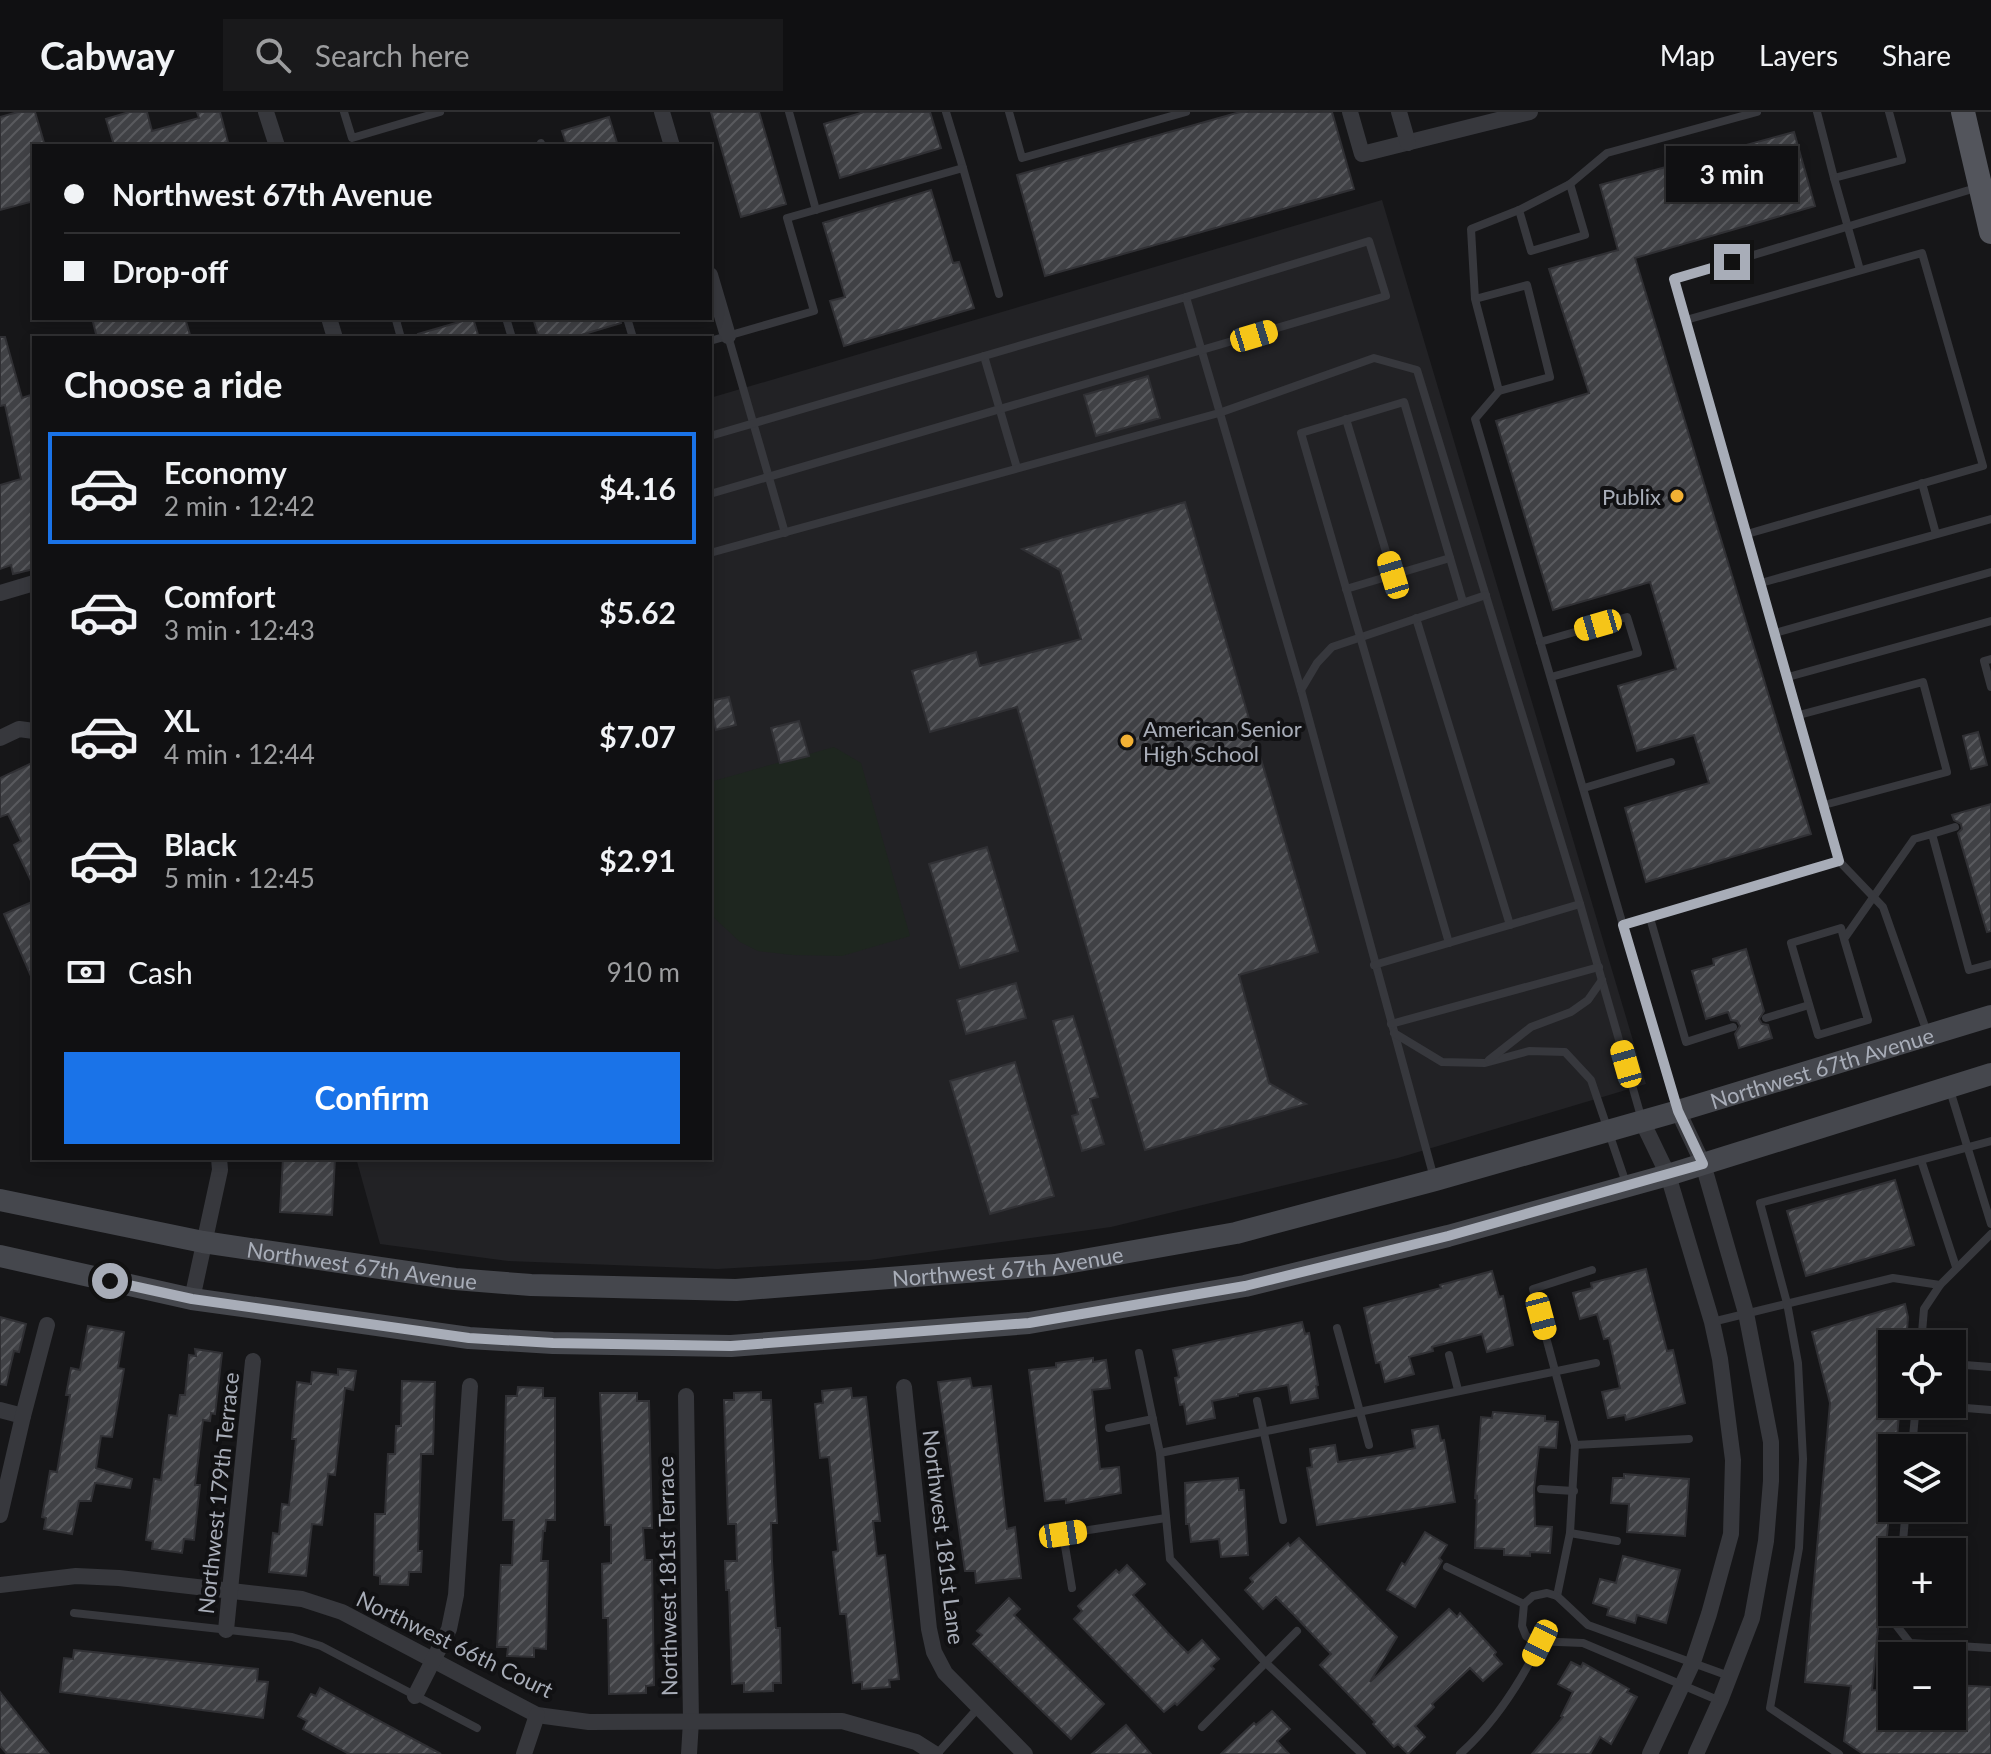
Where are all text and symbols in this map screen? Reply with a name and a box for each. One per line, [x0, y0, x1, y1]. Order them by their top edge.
search box [223, 19, 783, 91]
text: Cabway [40, 32, 175, 78]
icon: search [251, 33, 295, 77]
text: Search here [315, 37, 470, 73]
text: Map [1660, 38, 1715, 72]
text: Layers [1759, 38, 1838, 72]
text: Share [1882, 38, 1951, 72]
callout: 3 min [1666, 146, 1798, 202]
text: 3 min [1700, 158, 1764, 190]
text: Northwest 67th Avenue [112, 176, 433, 212]
route end [1714, 244, 1750, 280]
text: Drop-off [112, 253, 228, 289]
car [1228, 318, 1280, 354]
text: Choose a ride [64, 362, 283, 406]
icon: car [68, 452, 140, 524]
text: Economy [164, 454, 287, 490]
text: $4.16 [599, 470, 676, 506]
place label: Publix [1602, 483, 1661, 510]
marker: Publix [1668, 487, 1686, 505]
text: 2 min · 12:42 [164, 490, 315, 522]
car [1375, 549, 1411, 601]
icon: car [68, 576, 140, 648]
text: Comfort [164, 578, 276, 614]
text: $5.62 [599, 594, 676, 630]
car [1572, 607, 1624, 643]
text: 3 min · 12:43 [164, 614, 315, 646]
icon: car [68, 700, 140, 772]
text: XL [164, 702, 200, 738]
place label: American Senior High School [1143, 715, 1302, 767]
text: $7.07 [599, 718, 676, 754]
marker: American Senior High School [1118, 732, 1136, 750]
text: 4 min · 12:44 [164, 738, 315, 770]
icon: car [68, 824, 140, 896]
text: Black [164, 826, 237, 862]
text: $2.91 [599, 842, 676, 878]
text: 5 min · 12:45 [164, 862, 315, 894]
icon: cash [64, 950, 108, 994]
text: Cash [128, 954, 193, 990]
text: 910 m [607, 956, 680, 988]
street label: Northwest 67th Avenue [1707, 1021, 1937, 1114]
car [1608, 1038, 1644, 1090]
button: Confirm [64, 1052, 680, 1144]
street label: Northwest 67th Avenue [245, 1235, 478, 1294]
street label: Northwest 67th Avenue [891, 1240, 1125, 1291]
route start [92, 1263, 128, 1299]
car [1523, 1290, 1559, 1342]
map controls [1878, 1330, 1966, 1730]
button: locate [1878, 1330, 1966, 1418]
street label: Northwest 179th Terrace [192, 1371, 244, 1615]
street label: Northwest 181st Lane [917, 1428, 971, 1646]
button: layers [1878, 1434, 1966, 1522]
street label: Northwest 181st Terrace [651, 1456, 683, 1696]
car [1037, 1518, 1089, 1550]
button: + [1878, 1538, 1966, 1626]
street label: Northwest 66th Court [352, 1585, 558, 1703]
car [1519, 1616, 1561, 1670]
button: − [1878, 1642, 1966, 1730]

